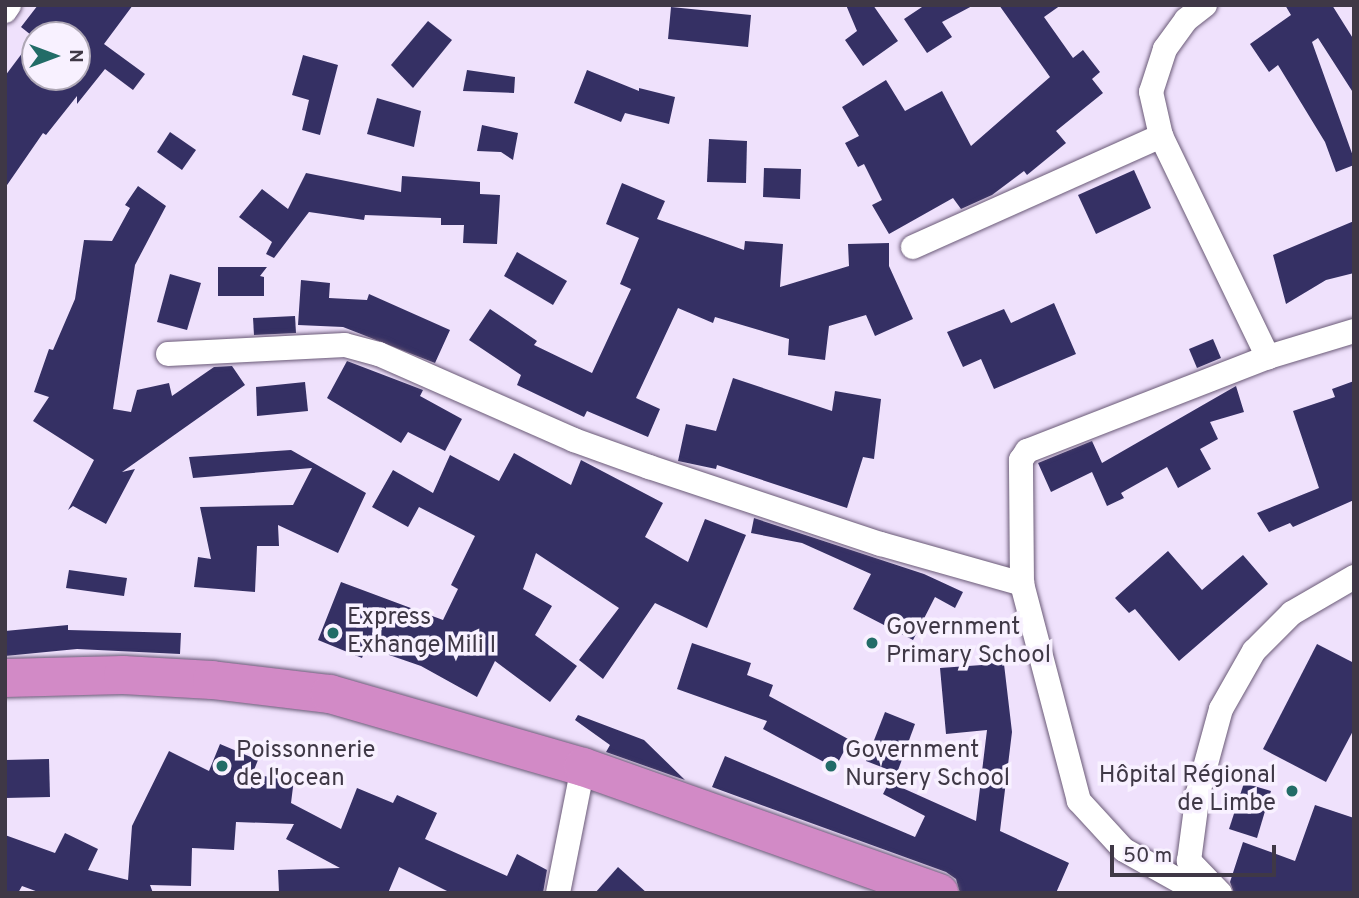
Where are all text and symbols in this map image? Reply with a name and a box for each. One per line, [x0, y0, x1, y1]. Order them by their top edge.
north arrow [21, 21, 91, 91]
text: N [63, 49, 87, 63]
place label: Express Exhange Mili I [347, 605, 496, 661]
place label: Government Primary School [886, 615, 1051, 671]
marker: Express Exhange Mili I [325, 625, 341, 641]
marker: Government Primary School [864, 635, 880, 651]
place label: Poissonnerie de l'ocean [236, 738, 375, 794]
place label: Government Nursery School [845, 738, 1010, 794]
marker: Poissonnerie de l'ocean [214, 758, 230, 774]
marker: Government Nursery School [823, 758, 839, 774]
place label: Hôpital Régional de Limbe [1099, 763, 1276, 819]
marker: Hôpital Régional de Limbe [1282, 781, 1302, 801]
scale bar [1114, 832, 1280, 876]
text: 50 m [1123, 843, 1172, 870]

